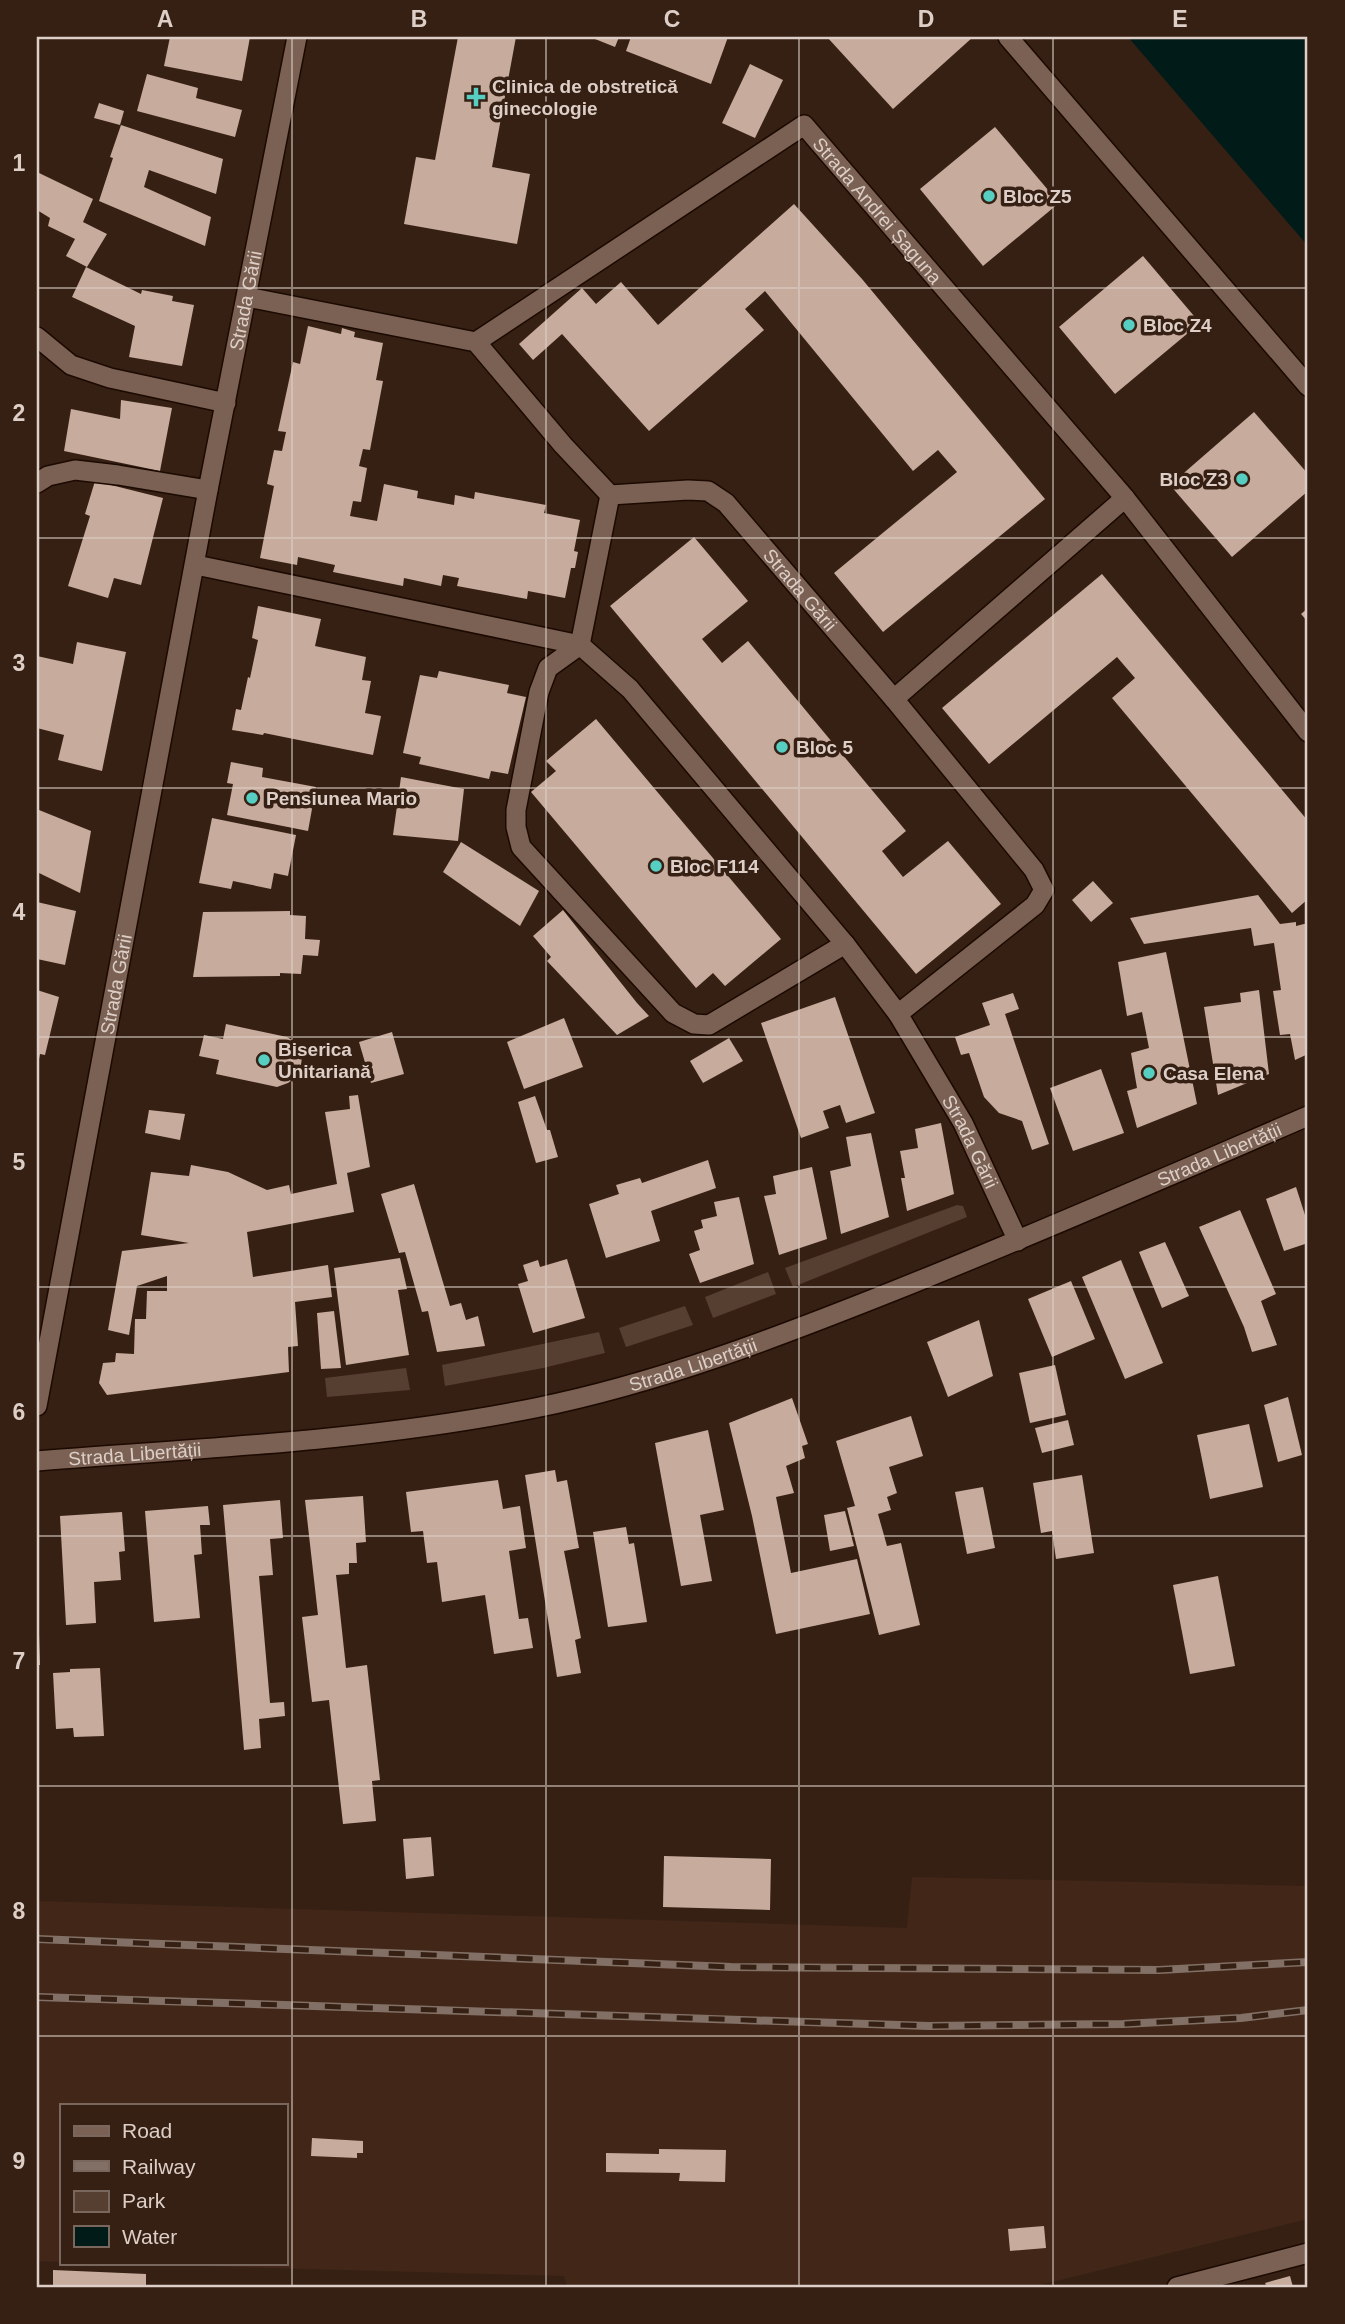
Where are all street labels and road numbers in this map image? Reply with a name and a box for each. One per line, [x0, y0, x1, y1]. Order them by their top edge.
street label: Strada Andrei Șaguna [809, 133, 946, 288]
street label: Strada Gării [225, 249, 265, 352]
street label: Strada Gării [759, 544, 841, 635]
street label: Strada Gării [96, 932, 135, 1036]
street label: Strada Gării [938, 1091, 1002, 1191]
street label: Strada Libertății [1154, 1118, 1285, 1190]
street label: Strada Libertății [627, 1334, 760, 1395]
street label: Strada Libertății [67, 1439, 202, 1469]

